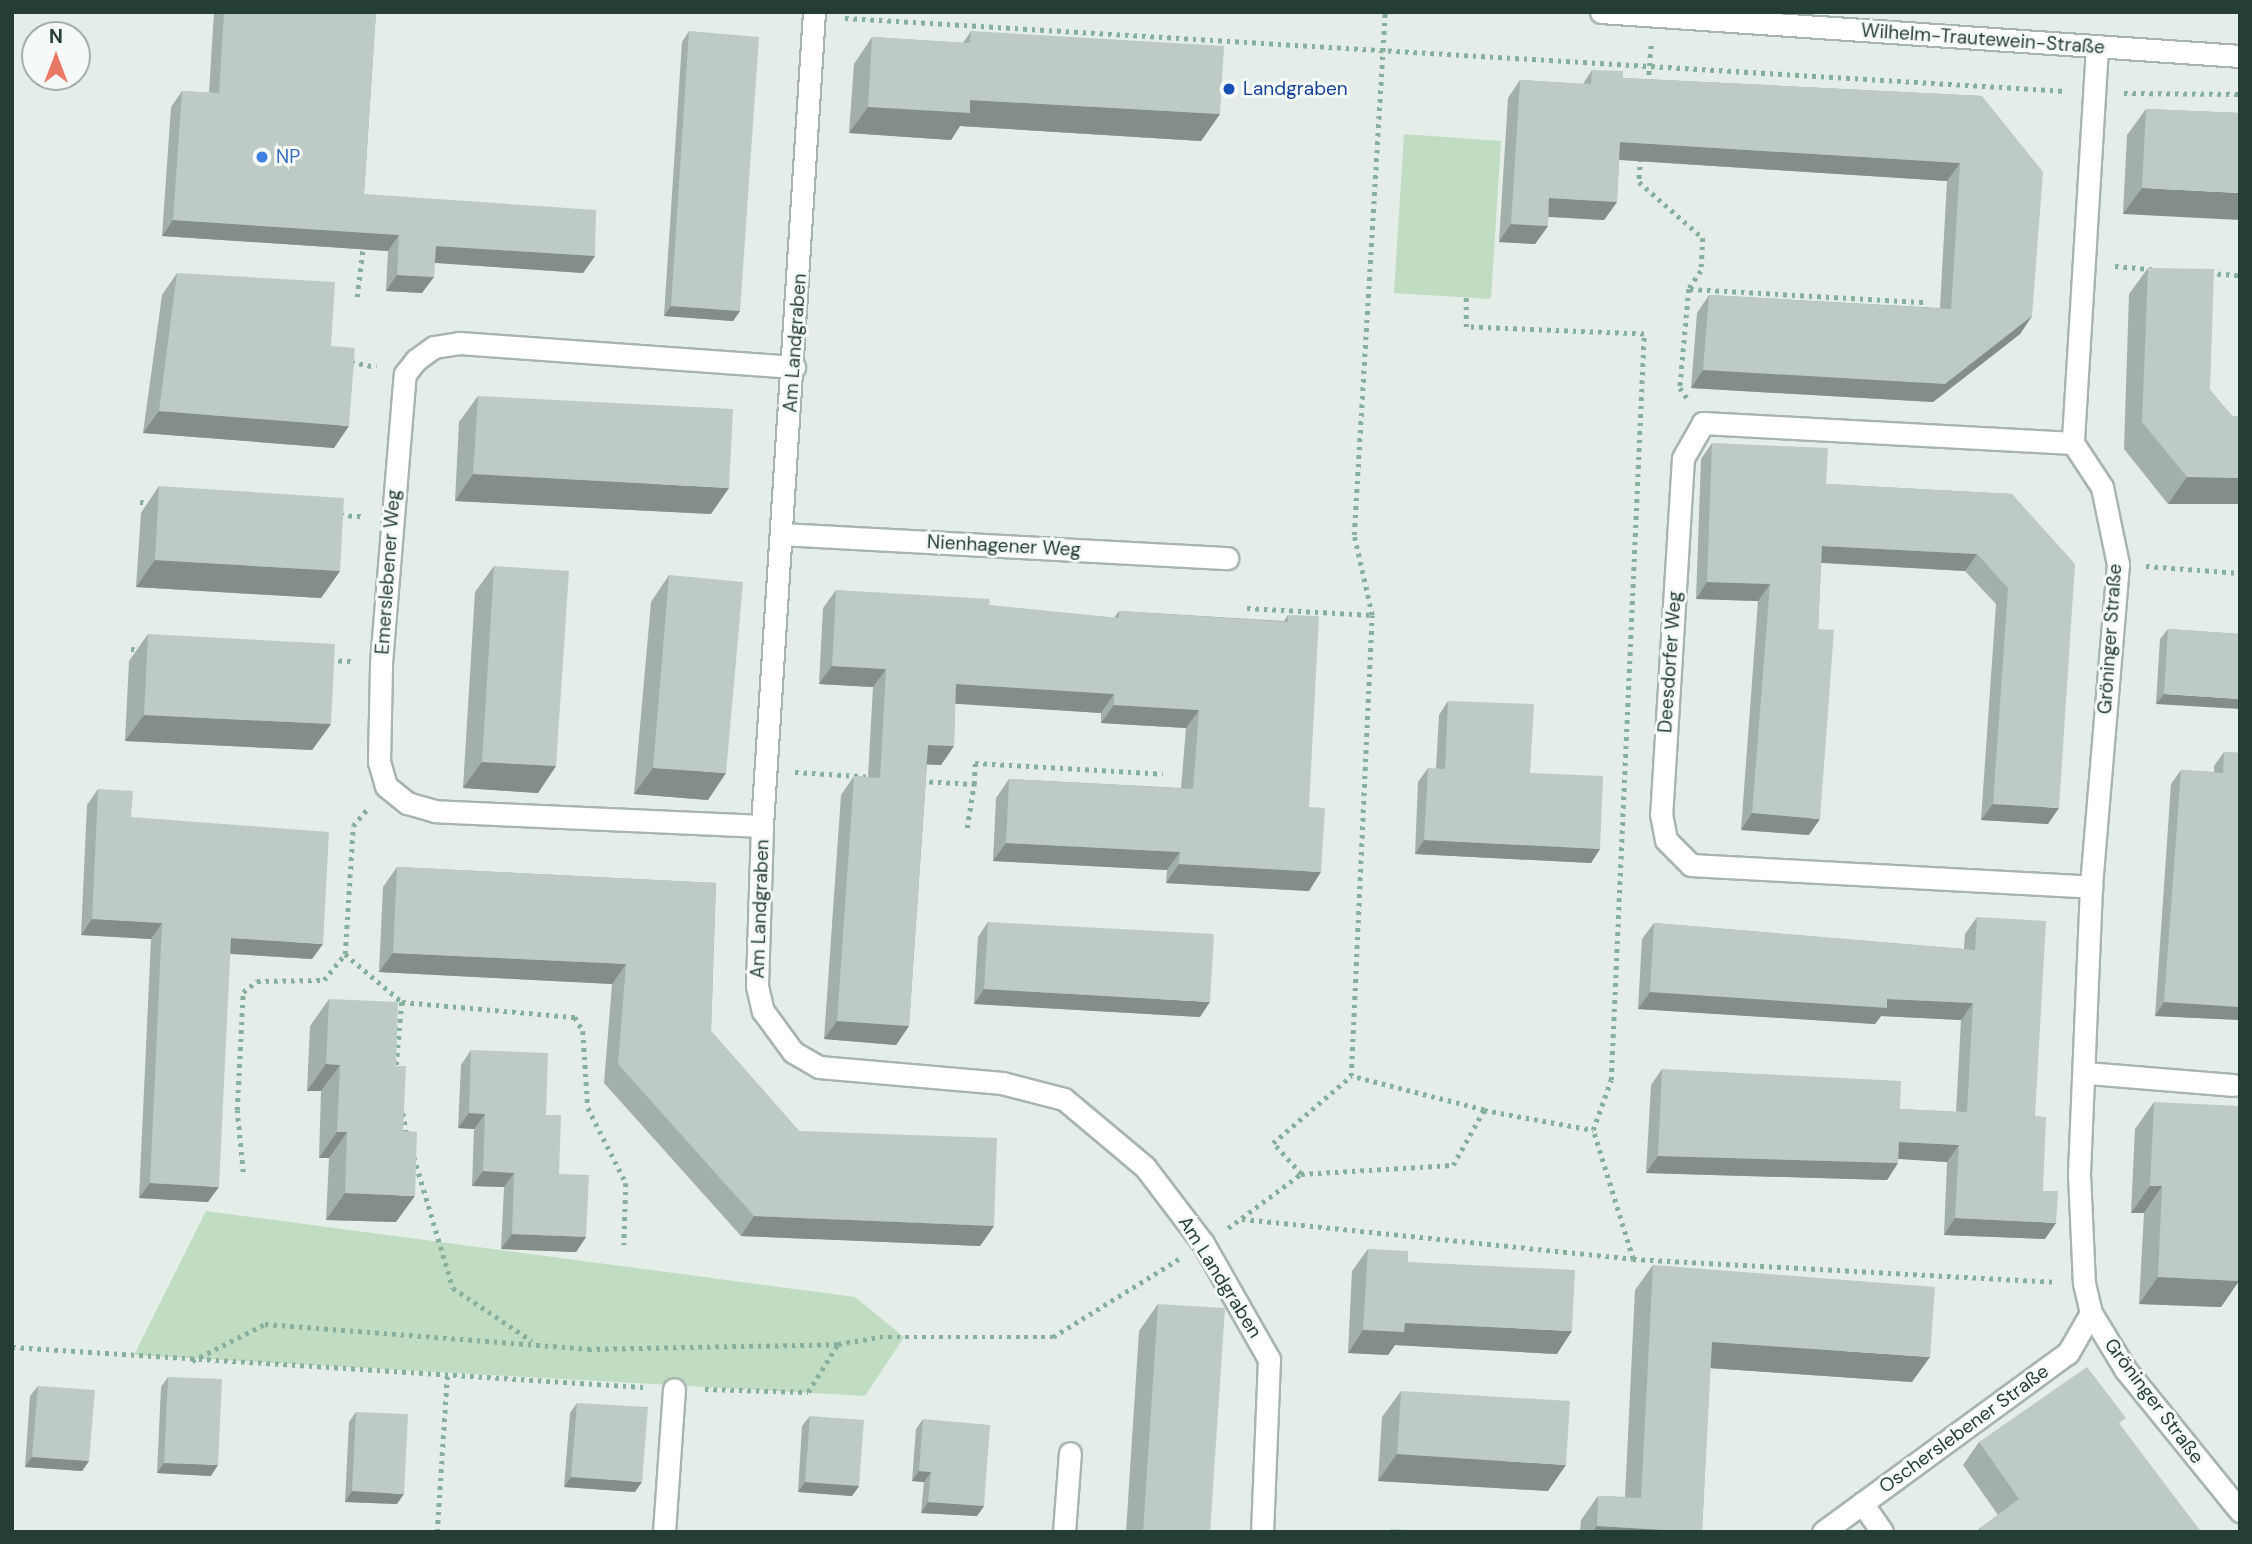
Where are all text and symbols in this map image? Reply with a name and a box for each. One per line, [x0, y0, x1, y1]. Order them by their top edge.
street label: Wilhelm-Trautewein-Straße [1860, 19, 2106, 59]
north arrow [21, 21, 91, 91]
text: N [49, 24, 63, 49]
place label: Landgraben [1243, 78, 1348, 100]
marker: Landgraben [1221, 81, 1237, 97]
place label: NP [276, 146, 300, 168]
marker: NP [254, 149, 270, 165]
street label: Am Landgraben [779, 273, 811, 413]
street label: Emerslebener Weg [371, 489, 405, 655]
street label: Nienhagener Weg [926, 531, 1082, 561]
street label: Gröninger Straße [2093, 563, 2127, 715]
street label: Deesdorfer Weg [1654, 590, 1686, 734]
street label: Am Landgraben [746, 839, 774, 979]
street label: Am Landgraben [1173, 1212, 1267, 1342]
street label: Gröninger Straße [2100, 1334, 2208, 1468]
street label: Oscherslebener Straße [1875, 1360, 2053, 1498]

